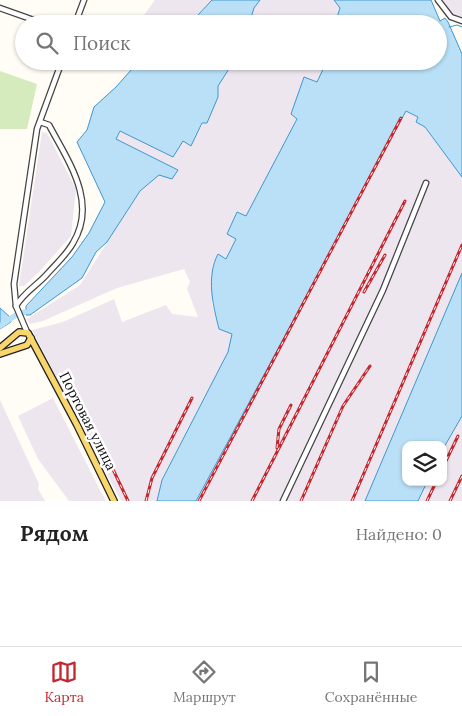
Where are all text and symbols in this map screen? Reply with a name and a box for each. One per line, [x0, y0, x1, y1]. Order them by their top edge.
search box [15, 15, 447, 70]
icon: search [33, 29, 61, 57]
text: Поиск [73, 31, 130, 55]
street label: Портовая улица [55, 369, 121, 473]
map controls [402, 441, 447, 486]
button: layers [402, 441, 447, 486]
text: Рядом [20, 520, 89, 547]
text: Найдено: 0 [356, 524, 442, 544]
tab: Карта [45, 658, 84, 706]
tab: Маршрут [173, 658, 236, 706]
tab: Сохранённые [325, 658, 417, 706]

